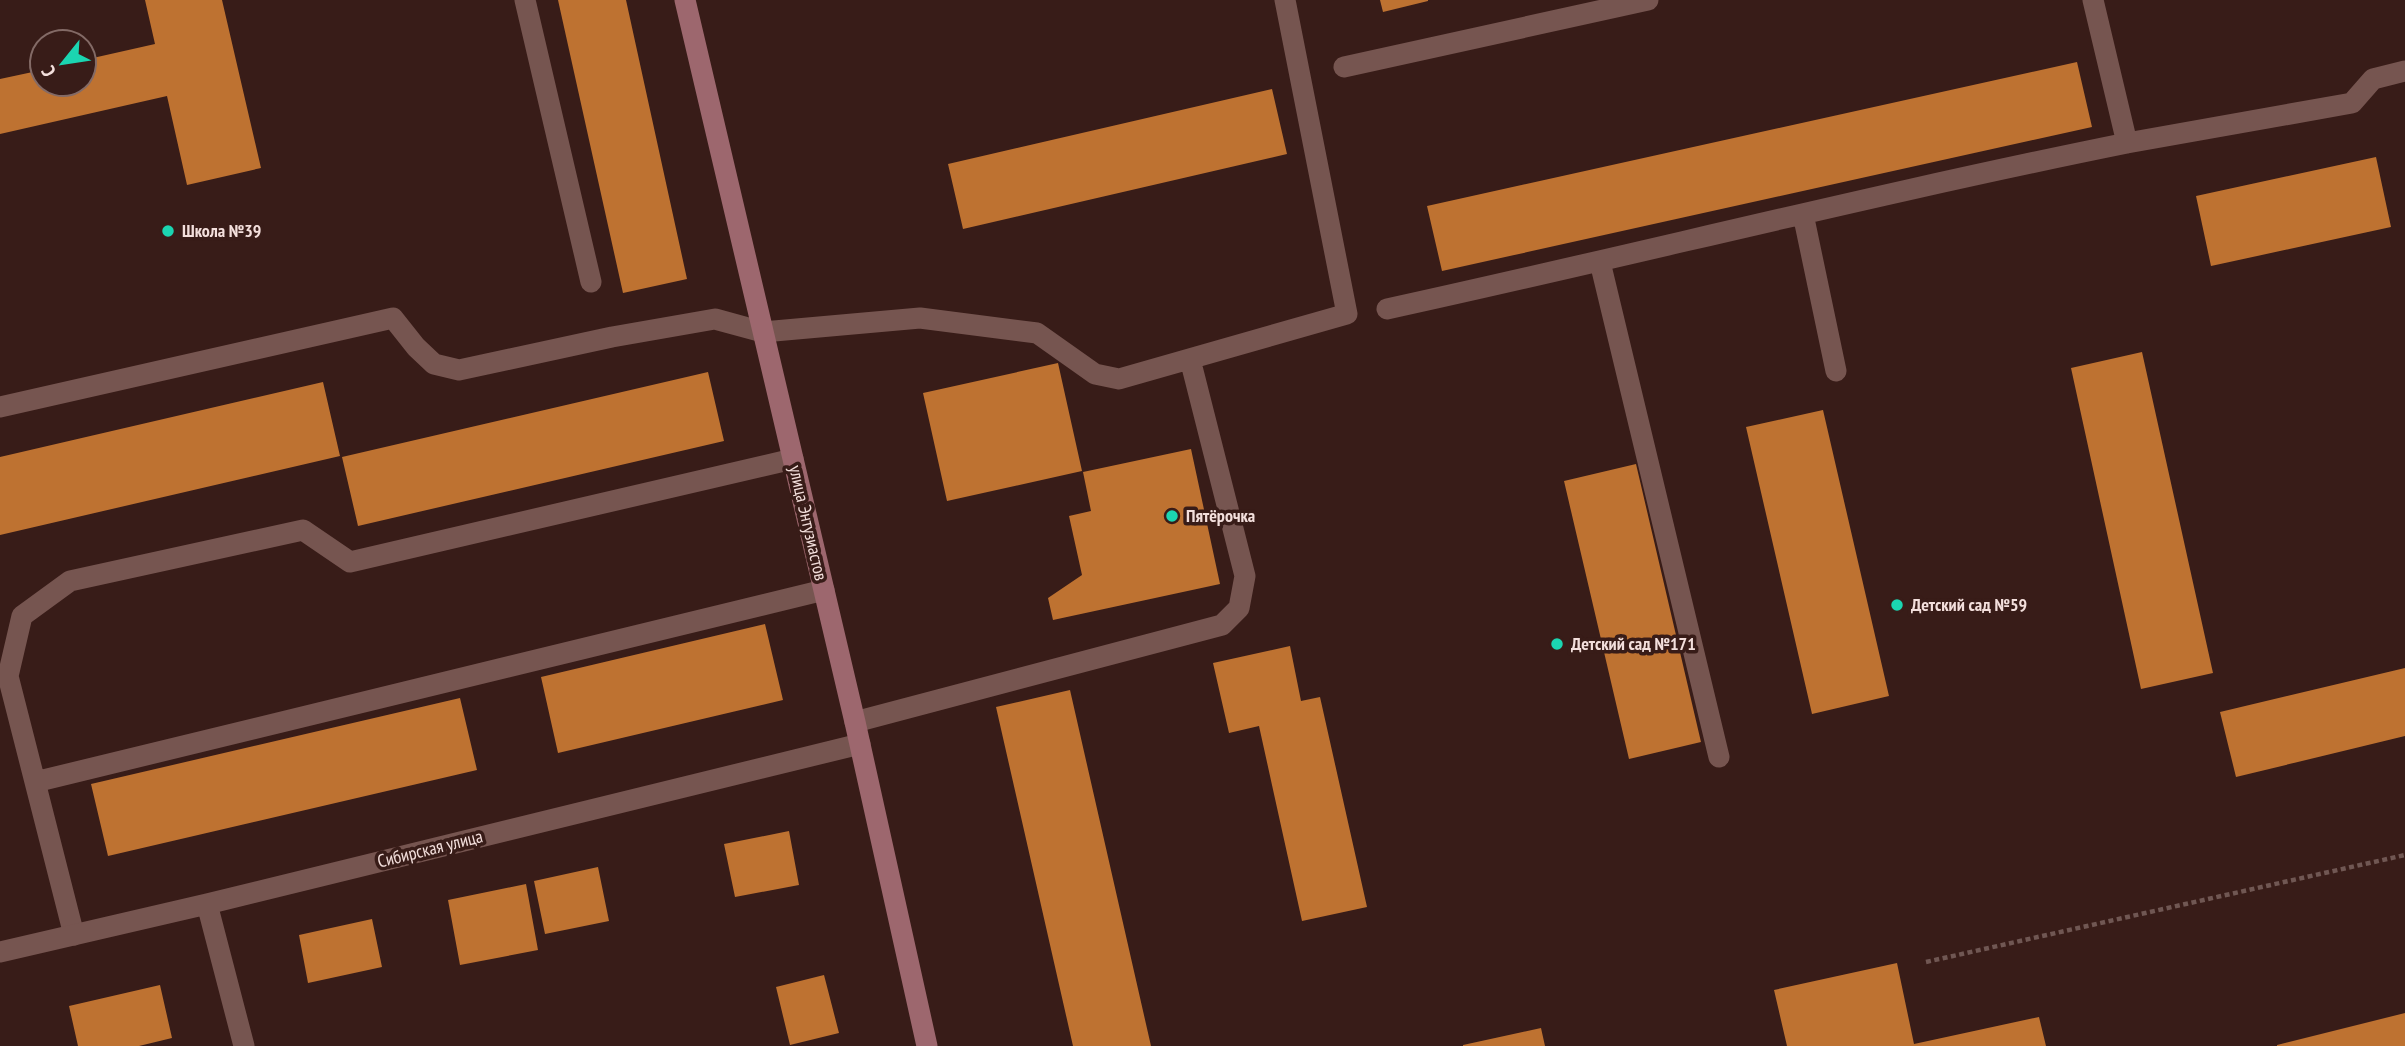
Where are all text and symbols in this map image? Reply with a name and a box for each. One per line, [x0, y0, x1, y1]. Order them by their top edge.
north arrow [28, 28, 98, 98]
text: С [36, 61, 61, 81]
place label: Школа №39 [182, 219, 261, 242]
marker: Школа №39 [160, 223, 176, 239]
street label: улица Энтузиастов [784, 463, 833, 583]
place label: Пятёрочка [1186, 504, 1255, 527]
marker: Пятёрочка [1164, 508, 1180, 524]
place label: Детский сад №59 [1911, 593, 2027, 616]
marker: Детский сад №59 [1889, 597, 1905, 613]
place label: Детский сад №171 [1571, 632, 1696, 655]
marker: Детский сад №171 [1549, 636, 1565, 652]
street label: Сибирская улица [375, 824, 485, 873]

